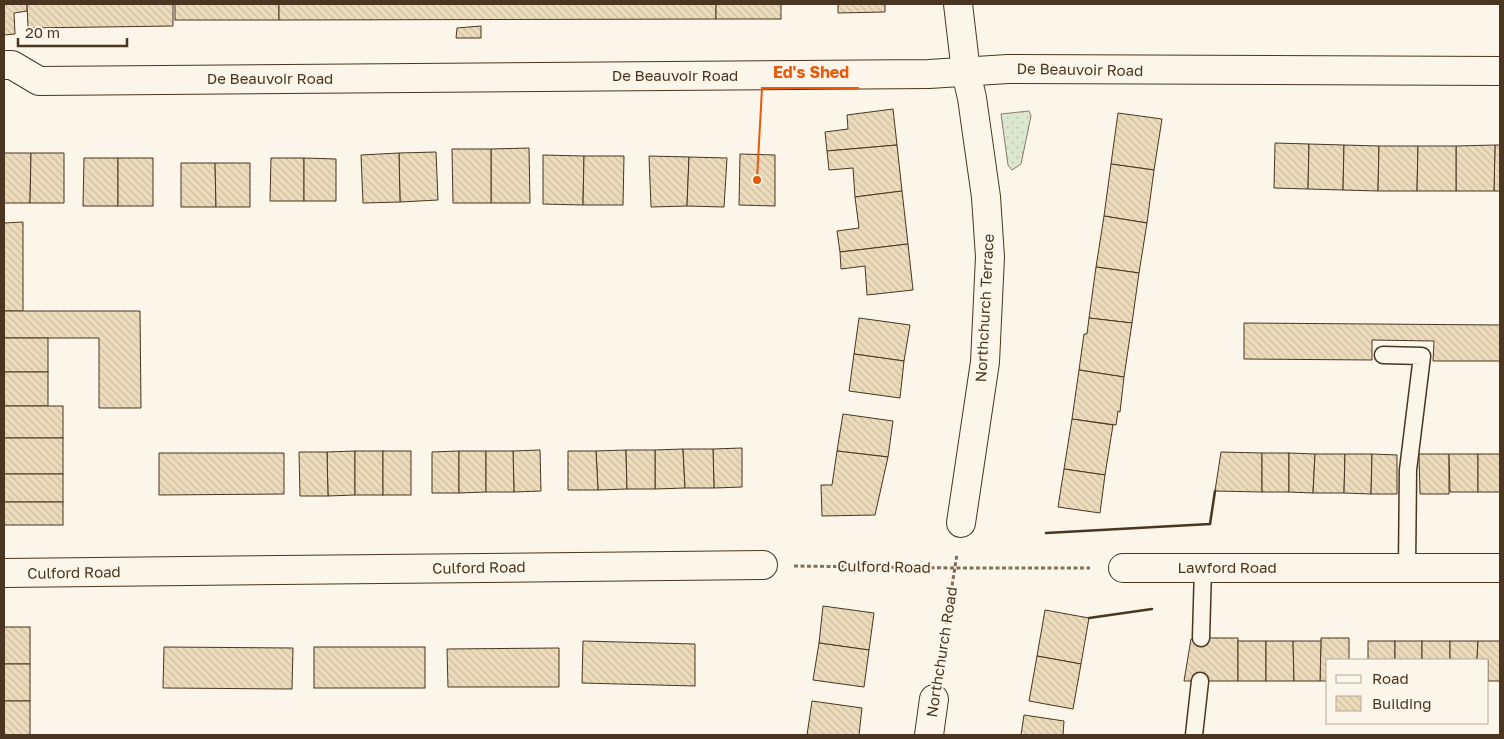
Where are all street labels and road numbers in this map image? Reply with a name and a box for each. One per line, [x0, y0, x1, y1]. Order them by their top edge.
street label: De Beauvoir Road [1017, 59, 1144, 79]
street label: De Beauvoir Road [612, 66, 738, 84]
street label: De Beauvoir Road [207, 69, 333, 87]
street label: Northchurch Terrace [971, 233, 997, 383]
street label: Culford Road [837, 556, 931, 576]
street label: Culford Road [432, 557, 526, 577]
street label: Lawford Road [1177, 558, 1277, 576]
street label: Culford Road [27, 562, 121, 582]
street label: Northchurch Road [922, 585, 960, 718]

